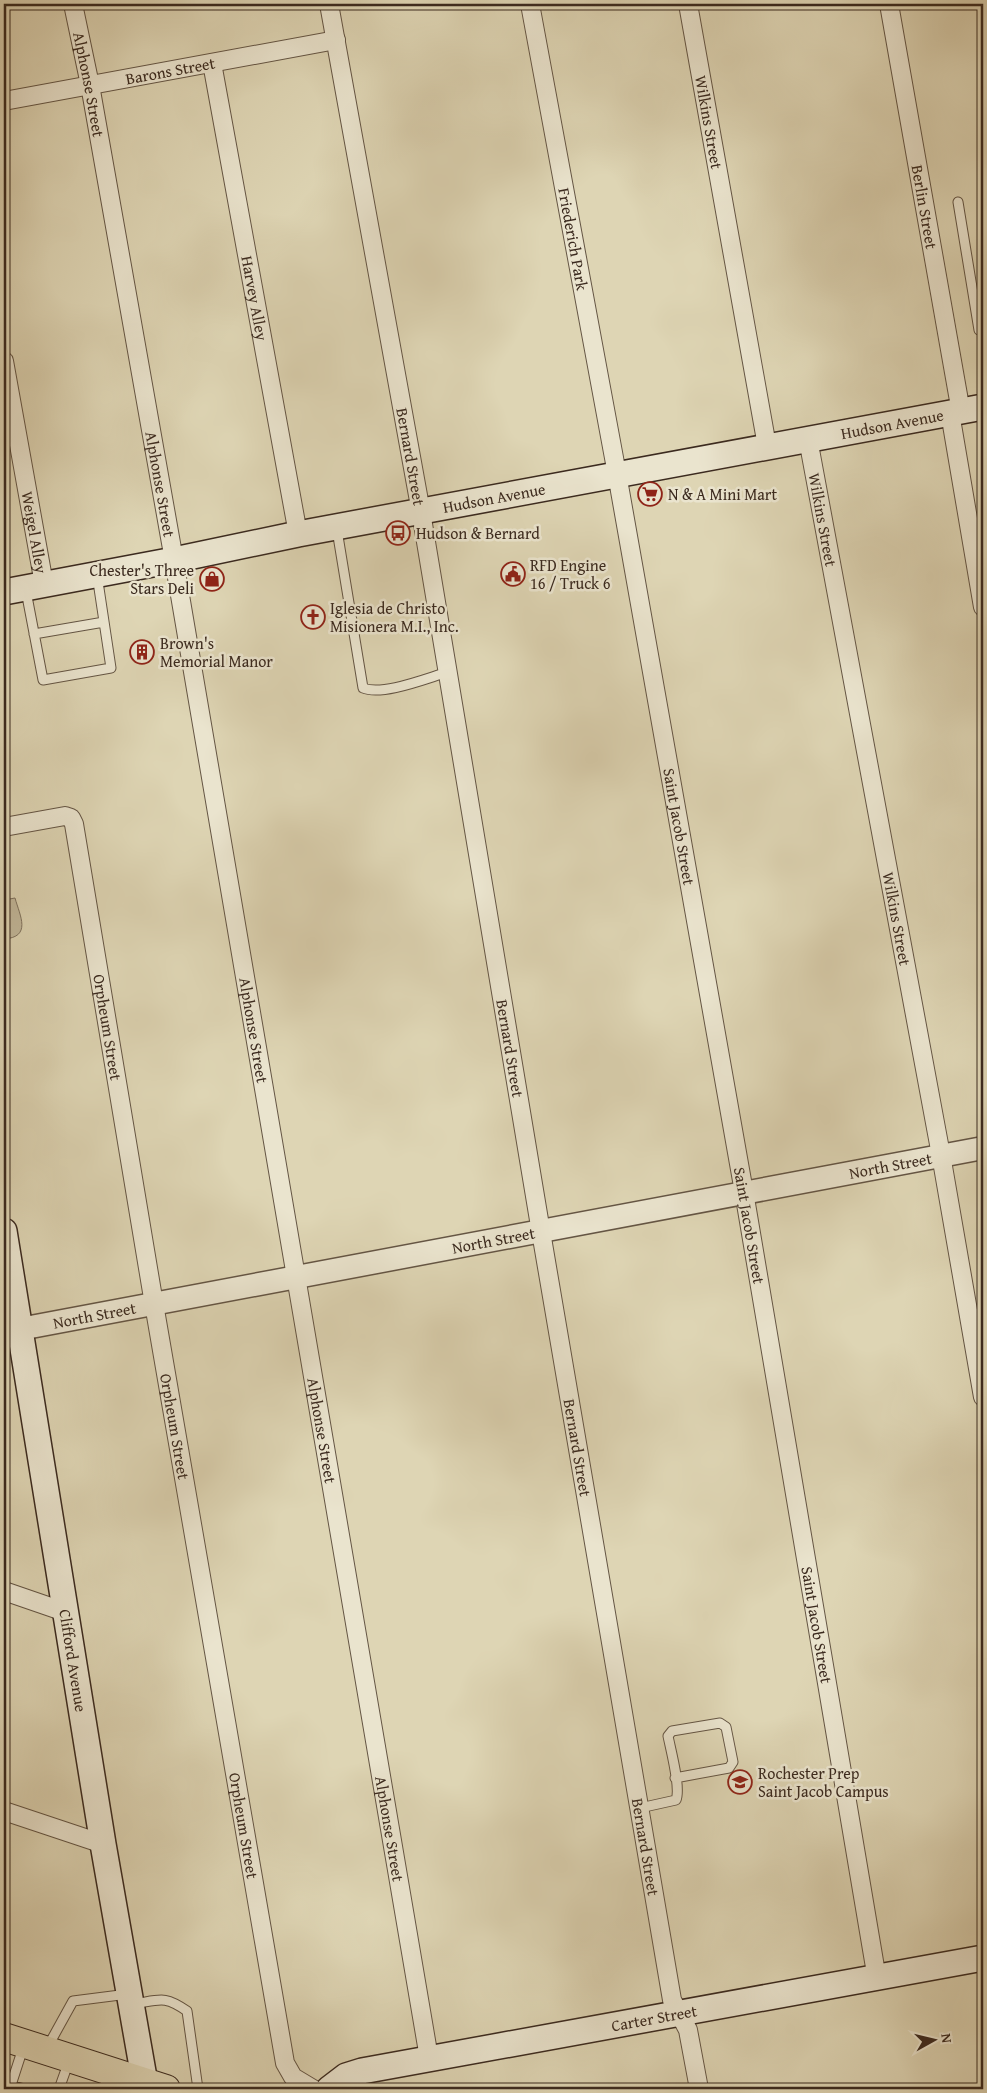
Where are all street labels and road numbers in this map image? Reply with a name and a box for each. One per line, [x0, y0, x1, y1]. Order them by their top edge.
street label: Alphonse Street [67, 29, 111, 139]
street label: Barons Street [124, 50, 217, 90]
street label: Wilkins Street [689, 73, 729, 171]
street label: Berlin Street [906, 163, 944, 251]
street label: Friederich Park [552, 186, 595, 293]
street label: Harvey Alley [235, 254, 274, 342]
street label: Hudson Avenue [839, 403, 946, 445]
street label: Bernard Street [390, 406, 432, 508]
street label: Alphonse Street [139, 429, 182, 539]
street label: Wilkins Street [803, 471, 843, 569]
street label: Hudson Avenue [441, 476, 547, 519]
street label: Weigel Alley [16, 489, 54, 575]
street label: Saint Jacob Street [657, 766, 702, 887]
street label: Wilkins Street [877, 870, 918, 968]
street label: Orpheum Street [87, 972, 129, 1082]
street label: Alphonse Street [233, 975, 275, 1085]
street label: Bernard Street [490, 998, 530, 1099]
street label: North Street [847, 1146, 934, 1185]
street label: Saint Jacob Street [728, 1165, 771, 1286]
street label: North Street [450, 1220, 537, 1260]
street label: North Street [51, 1295, 138, 1335]
street label: Orpheum Street [154, 1372, 196, 1482]
street label: Alphonse Street [301, 1376, 343, 1485]
street label: Bernard Street [558, 1397, 598, 1499]
street label: Saint Jacob Street [795, 1564, 839, 1685]
street label: Clifford Avenue [53, 1607, 93, 1714]
street label: Orpheum Street [223, 1771, 265, 1881]
street label: Alphonse Street [369, 1774, 411, 1884]
street label: Bernard Street [626, 1796, 666, 1898]
street label: Carter Street [609, 1998, 699, 2037]

